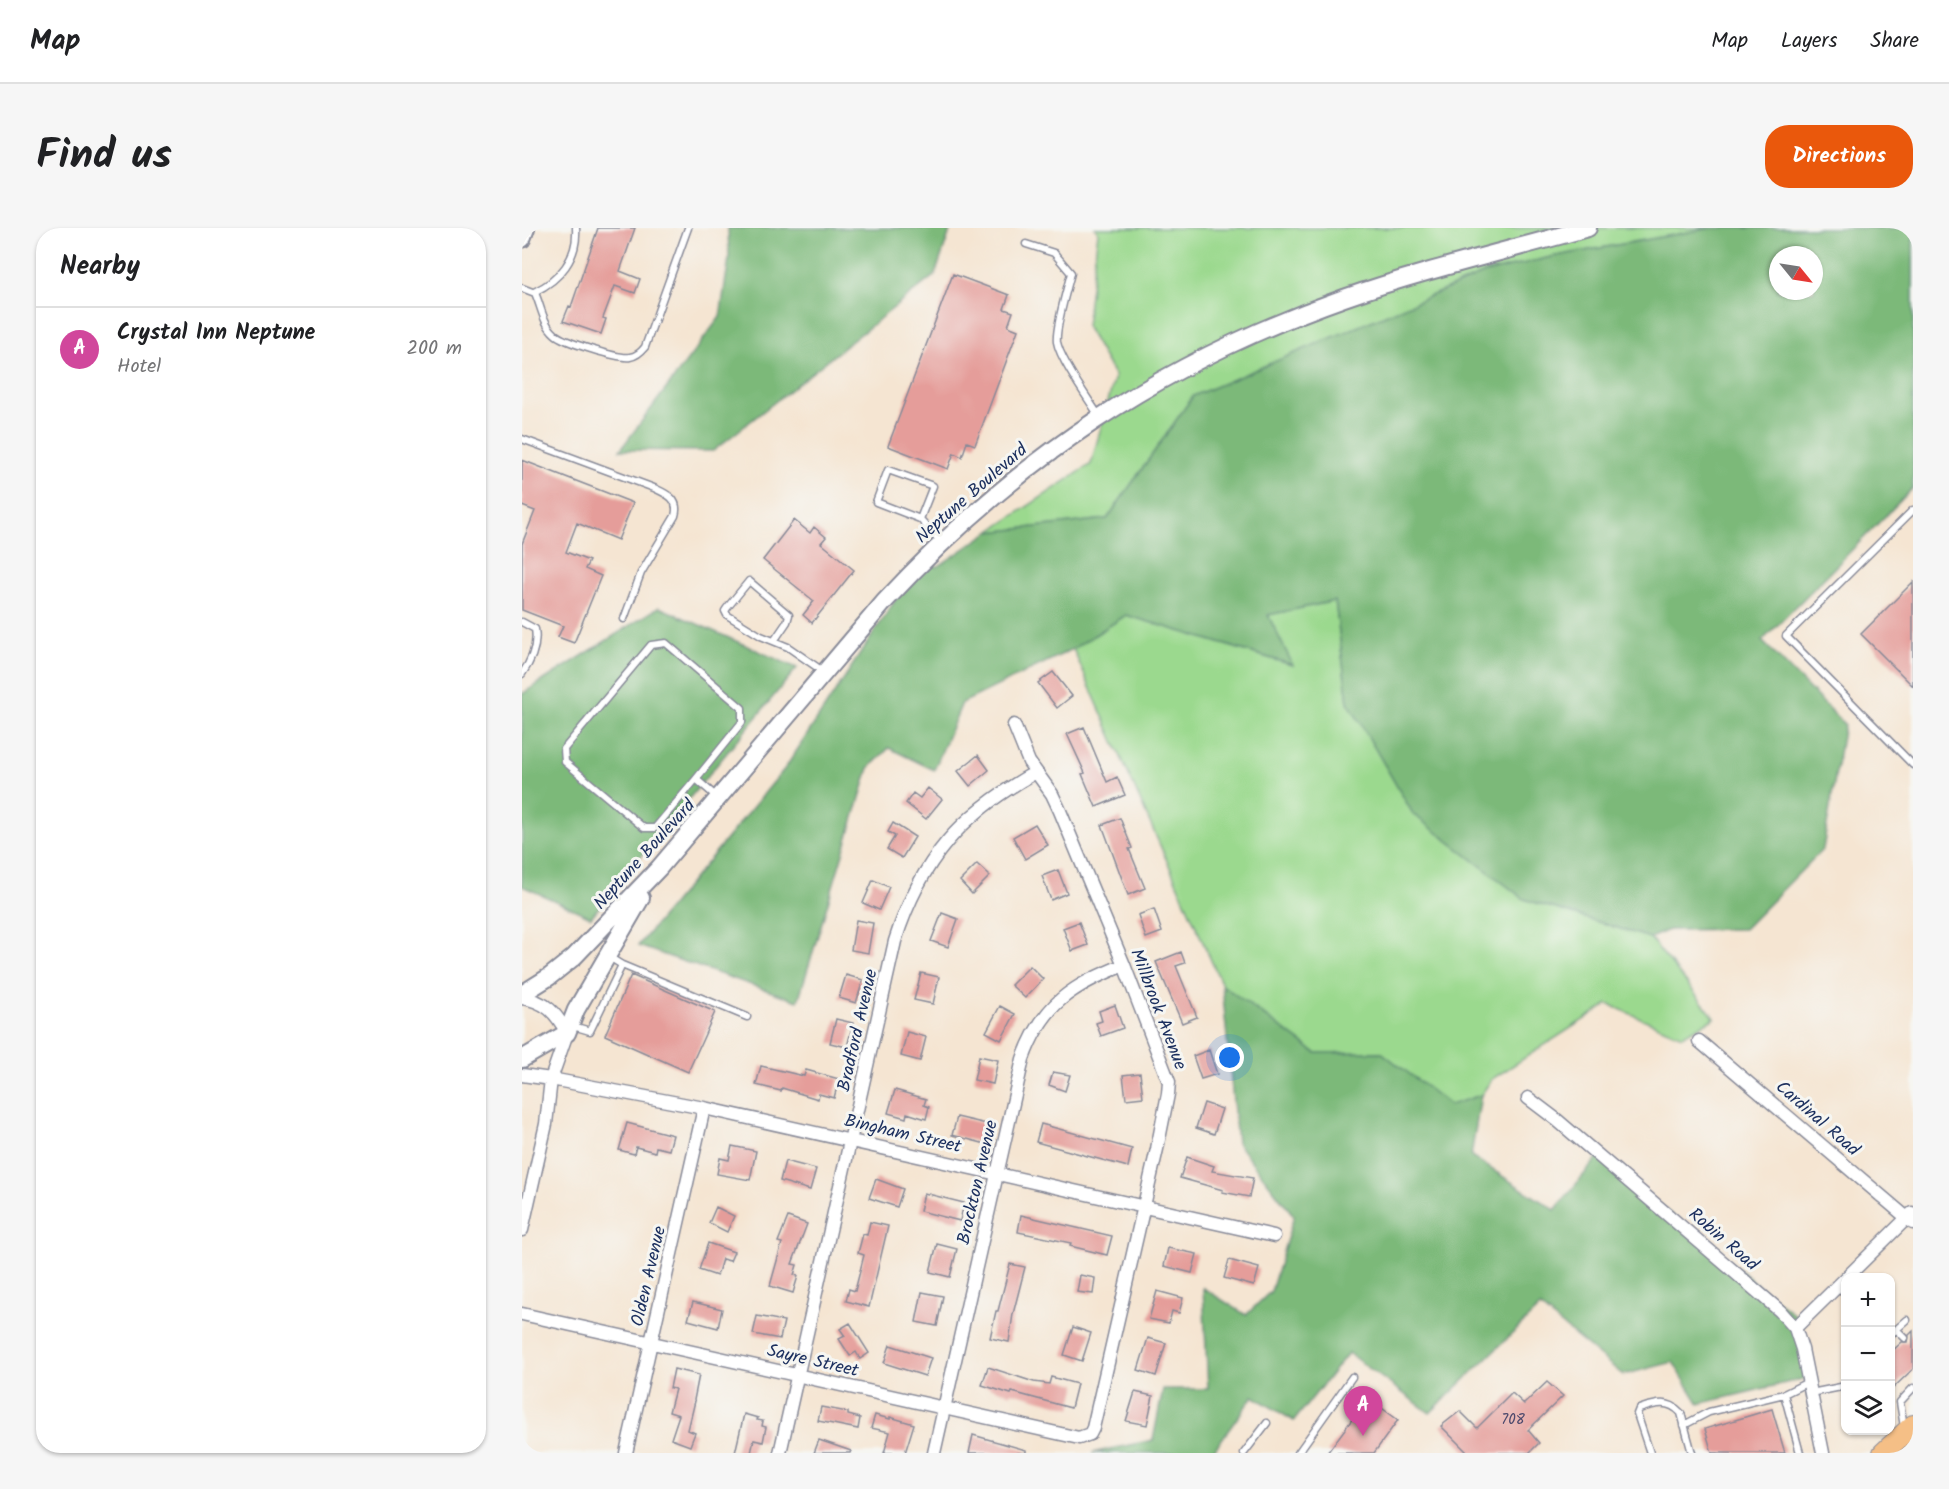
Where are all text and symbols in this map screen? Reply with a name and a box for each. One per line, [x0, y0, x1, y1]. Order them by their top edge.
text: Map [30, 19, 81, 64]
text: Map [1711, 25, 1748, 58]
text: Layers [1781, 25, 1837, 58]
text: Share [1870, 25, 1919, 58]
text: Find us [36, 123, 172, 190]
button: Directions [1765, 125, 1913, 188]
text: Nearby [60, 246, 140, 288]
north arrow [1769, 246, 1823, 300]
text: Crystal Inn Neptune [117, 316, 315, 351]
text: A [73, 333, 86, 365]
text: 200 m [406, 333, 462, 365]
text: Hotel [117, 351, 161, 383]
street label: Neptune Boulevard [909, 436, 1036, 551]
street label: Neptune Boulevard [587, 792, 704, 917]
street label: Millbrook Avenue [1121, 945, 1194, 1074]
street label: Bradford Avenue [830, 966, 887, 1094]
your location [1215, 1043, 1244, 1072]
street label: Cardinal Road [1768, 1074, 1867, 1165]
street label: Bingham Street [841, 1107, 965, 1162]
street label: Brockton Avenue [950, 1117, 1007, 1247]
street label: Robin Road [1681, 1201, 1765, 1280]
street label: Olden Avenue [624, 1223, 675, 1329]
map controls [1841, 1273, 1895, 1435]
button: + [1841, 1273, 1895, 1327]
button: − [1841, 1327, 1895, 1381]
street label: Sayre Street [764, 1337, 862, 1386]
button: layers [1841, 1381, 1895, 1435]
pin: A [1344, 1386, 1382, 1436]
house number: 708 [1501, 1408, 1526, 1432]

